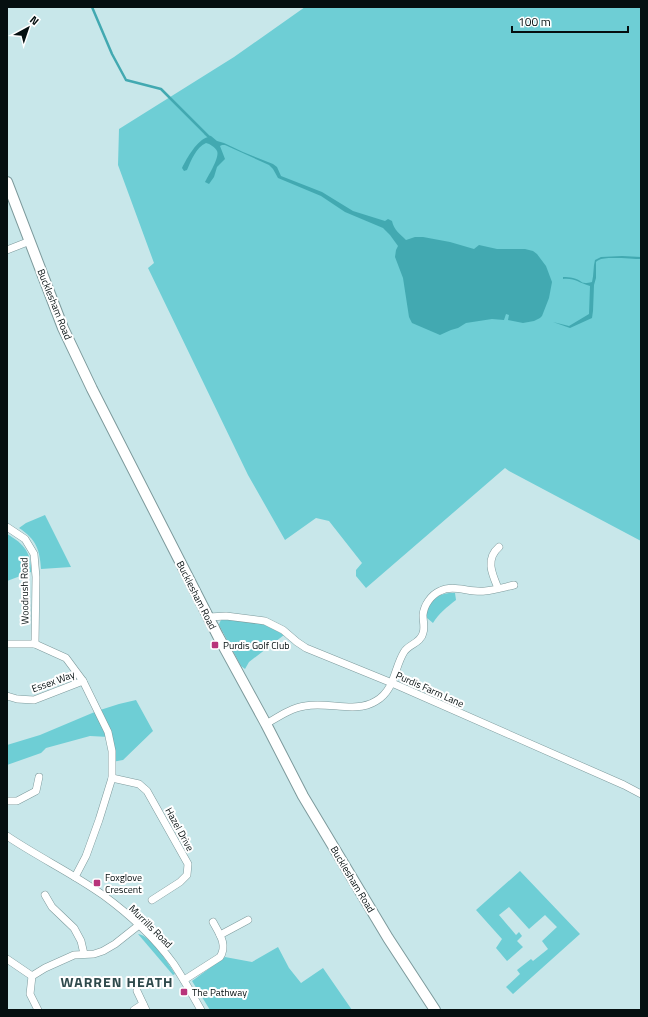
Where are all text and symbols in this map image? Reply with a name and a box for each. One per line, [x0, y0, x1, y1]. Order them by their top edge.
north arrow [8, 8, 48, 48]
scale bar [512, 8, 628, 34]
text: N [26, 12, 42, 29]
text: 100 m [518, 12, 551, 31]
street label: Bucklesham Road [33, 266, 76, 342]
street label: Woodrush Road [16, 557, 33, 625]
street label: Bucklesham Road [173, 558, 220, 632]
place label: Purdis Golf Club [223, 638, 289, 653]
marker: Purdis Golf Club [210, 640, 220, 650]
street label: Essex Way [29, 667, 77, 696]
street label: Purdis Farm Lane [393, 668, 466, 711]
street label: Hazel Drive [161, 805, 198, 854]
street label: Bucklesham Road [327, 843, 378, 915]
place label: Foxglove Crescent [105, 870, 142, 897]
marker: Foxglove Crescent [92, 878, 102, 888]
street label: Murrills Road [126, 901, 176, 951]
district label: WARREN HEATH [60, 971, 174, 992]
place label: The Pathway [192, 985, 247, 1000]
marker: The Pathway [179, 987, 189, 997]

